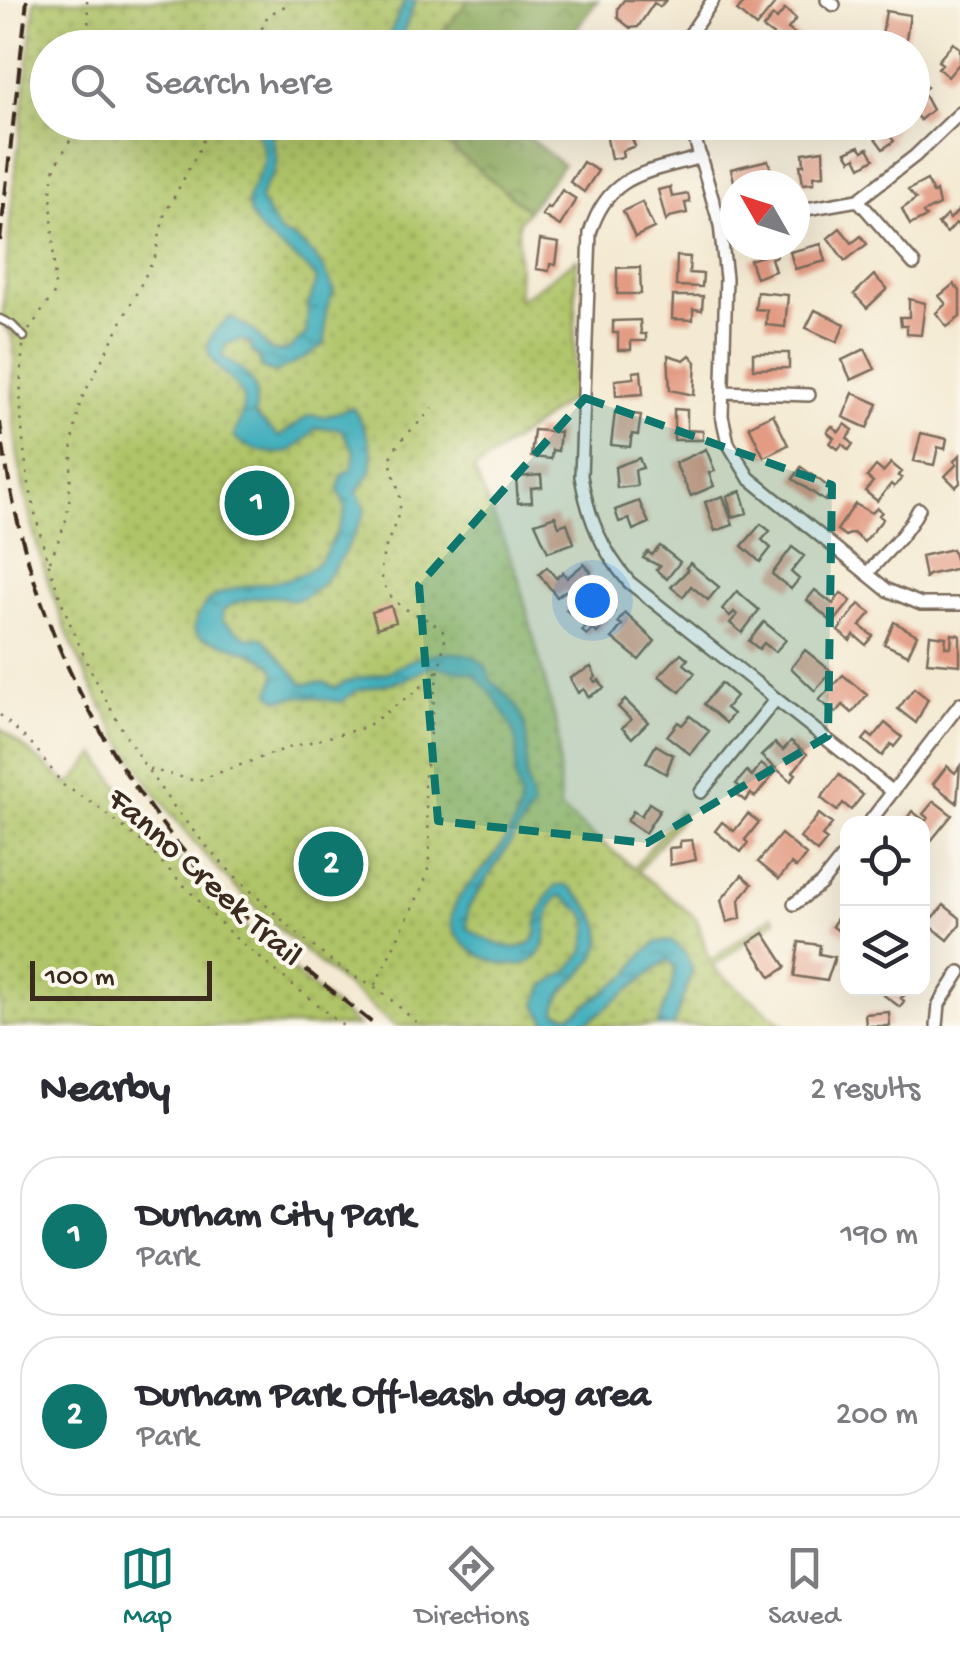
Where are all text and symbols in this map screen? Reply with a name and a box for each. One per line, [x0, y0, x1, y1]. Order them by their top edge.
search box [30, 30, 930, 140]
icon: search [65, 58, 120, 113]
text: Search here [145, 63, 332, 107]
north arrow [720, 170, 810, 260]
pin: 1 [224, 466, 290, 540]
your location [567, 575, 618, 626]
street label: Fanno Creek Trail [96, 780, 310, 978]
map controls [840, 816, 930, 996]
button: locate [840, 816, 930, 906]
pin: 2 [298, 826, 364, 902]
button: layers [840, 906, 930, 996]
scale bar [30, 956, 212, 1000]
text: 100 m [45, 962, 115, 995]
text: Nearby [40, 1067, 170, 1116]
text: 2 results [810, 1072, 920, 1110]
text: Durham City Park [137, 1195, 415, 1239]
text: 1 [68, 1217, 81, 1255]
text: 190 m [841, 1217, 918, 1255]
text: Park [137, 1239, 198, 1277]
text: Durham Park Off-leash dog area [137, 1375, 650, 1419]
text: 2 [67, 1397, 82, 1435]
text: 200 m [836, 1397, 918, 1435]
text: Park [137, 1419, 198, 1457]
tab: Map [120, 1541, 175, 1634]
tab: Directions [415, 1541, 529, 1634]
tab: Saved [768, 1541, 840, 1634]

